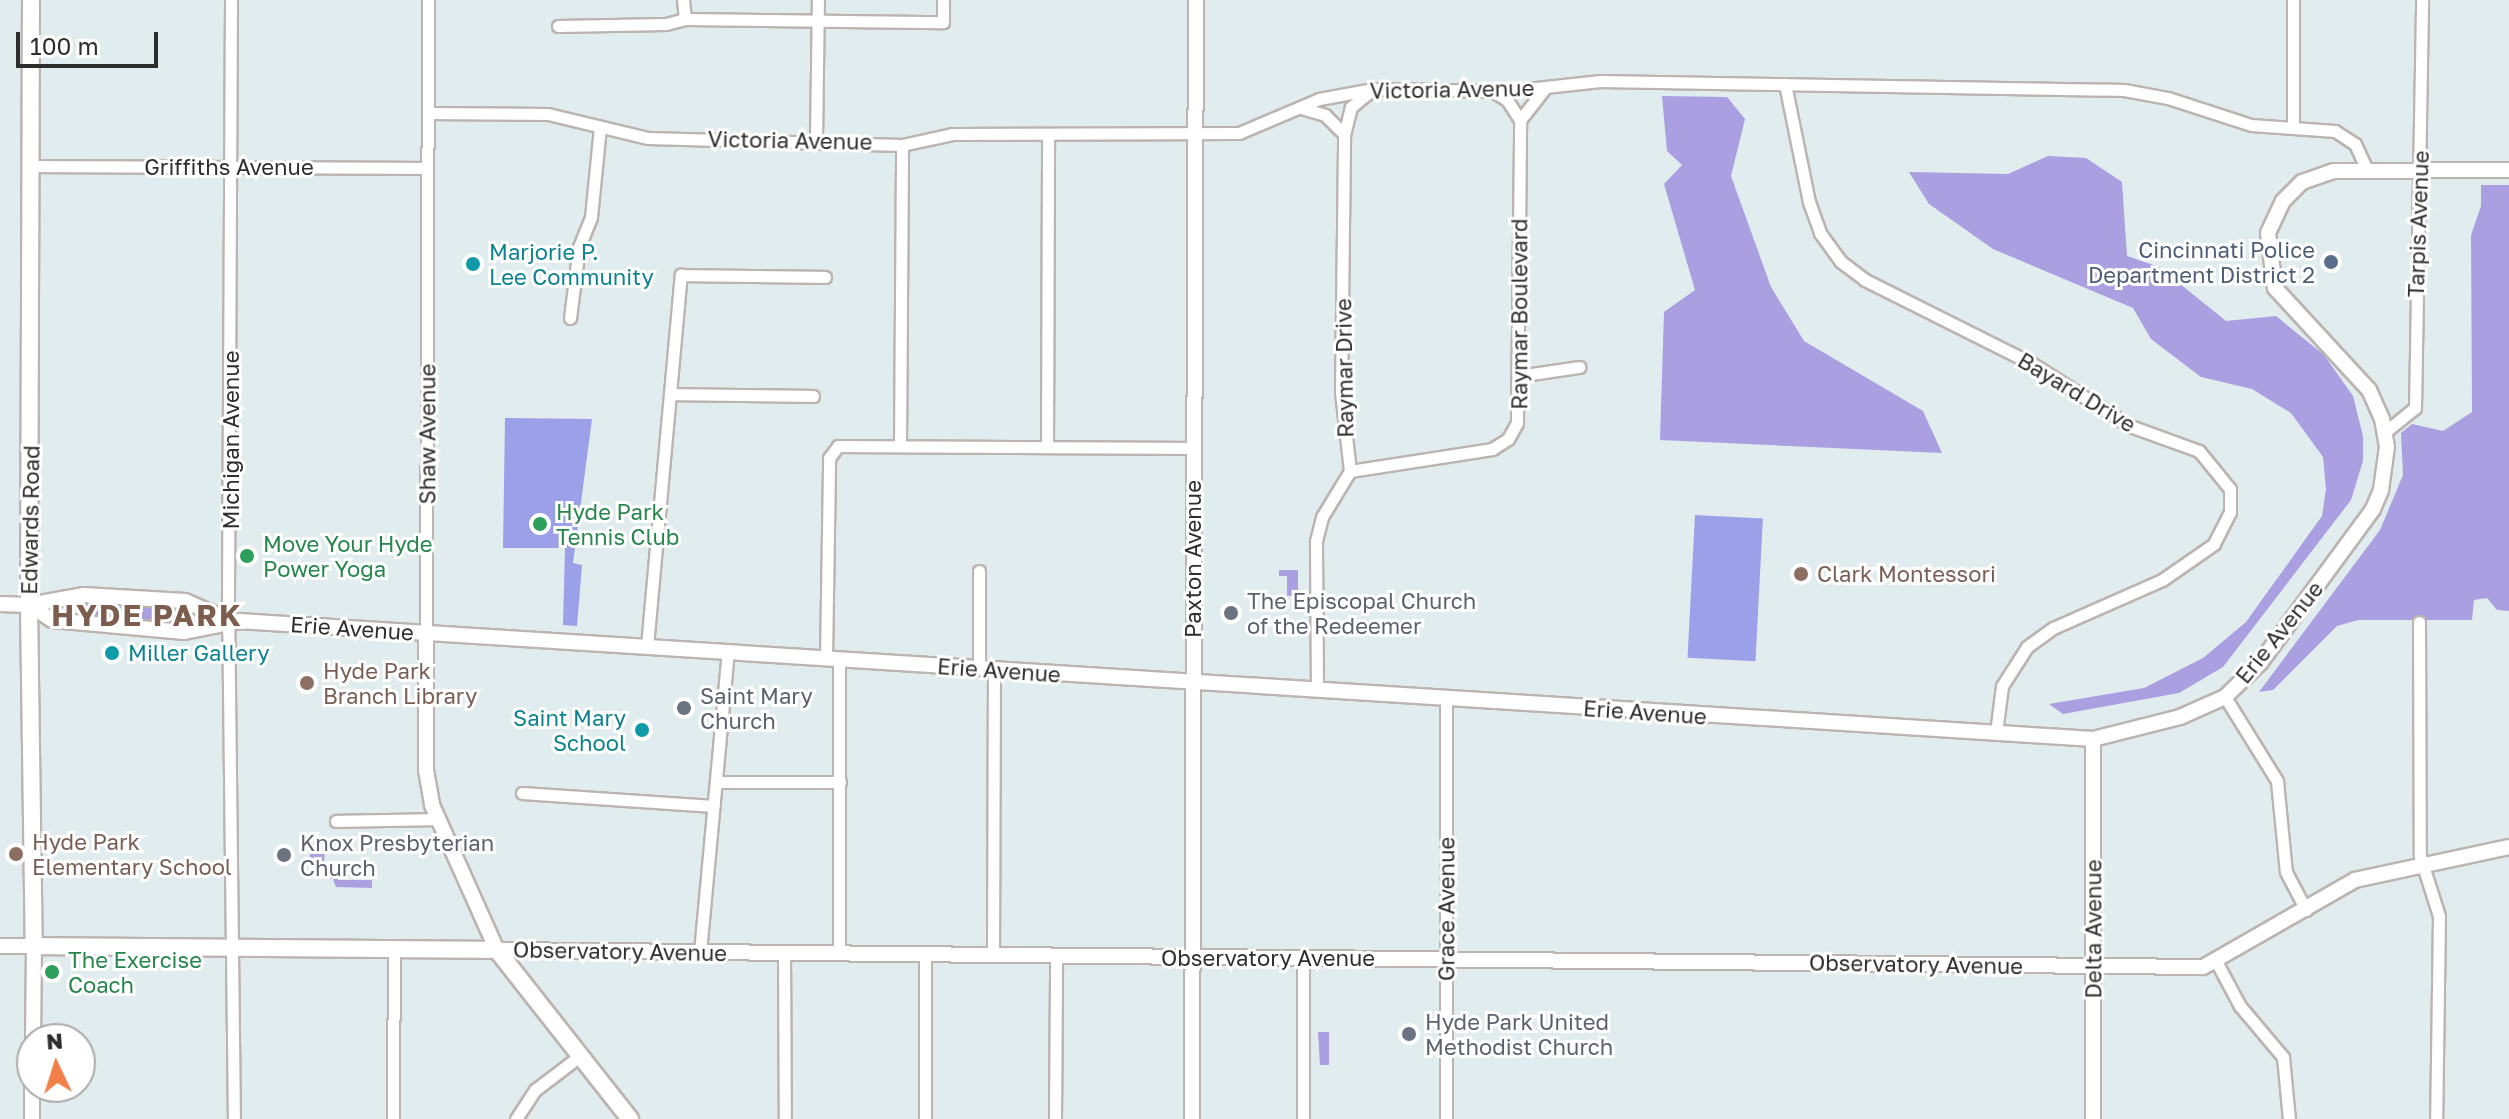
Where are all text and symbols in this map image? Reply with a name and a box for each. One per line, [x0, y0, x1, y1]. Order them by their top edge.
scale bar [20, 16, 162, 66]
text: 100 m [30, 31, 99, 60]
street label: Victoria Avenue [1369, 74, 1535, 104]
street label: Victoria Avenue [707, 125, 873, 155]
street label: Tarpis Avenue [2402, 150, 2434, 298]
street label: Griffiths Avenue [144, 154, 314, 180]
street label: Raymar Boulevard [1506, 218, 1532, 410]
place label: Cincinnati Police Department District 2 [2088, 236, 2315, 288]
place label: Marjorie P. Lee Community [489, 238, 654, 290]
marker: Cincinnati Police Department District 2 [2322, 253, 2340, 271]
marker: Marjorie P. Lee Community [464, 255, 482, 273]
street label: Raymar Drive [1330, 298, 1358, 438]
street label: Bayard Drive [2013, 347, 2141, 437]
street label: Michigan Avenue [218, 351, 244, 529]
street label: Shaw Avenue [414, 364, 440, 504]
street label: Edwards Road [15, 445, 45, 595]
street label: Paxton Avenue [1180, 480, 1206, 638]
place label: Hyde Park Tennis Club [556, 498, 679, 550]
marker: Hyde Park Tennis Club [531, 515, 549, 533]
place label: Move Your Hyde Power Yoga [263, 530, 433, 582]
marker: Move Your Hyde Power Yoga [238, 547, 256, 565]
place label: Clark Montessori [1817, 561, 1996, 587]
marker: Clark Montessori [1792, 565, 1810, 583]
street label: Erie Avenue [2230, 576, 2328, 688]
place label: The Episcopal Church of the Redeemer [1247, 587, 1476, 638]
district label: HYDE PARK [51, 597, 243, 633]
marker: The Episcopal Church of the Redeemer [1222, 604, 1240, 622]
street label: Erie Avenue [289, 611, 415, 645]
place label: Miller Gallery [128, 640, 270, 666]
marker: Miller Gallery [103, 644, 121, 662]
street label: Erie Avenue [936, 653, 1062, 687]
place label: Hyde Park Branch Library [323, 657, 477, 708]
marker: Hyde Park Branch Library [298, 674, 316, 692]
place label: Saint Mary Church [700, 682, 813, 734]
street label: Erie Avenue [1582, 695, 1708, 729]
marker: Saint Mary Church [675, 699, 693, 717]
place label: Saint Mary School [513, 704, 626, 756]
marker: Saint Mary School [633, 721, 651, 739]
place label: Hyde Park Elementary School [32, 828, 232, 880]
place label: Knox Presbyterian Church [300, 829, 494, 880]
street label: Grace Avenue [1433, 837, 1459, 981]
marker: Hyde Park Elementary School [7, 845, 25, 863]
marker: Knox Presbyterian Church [275, 846, 293, 864]
street label: Delta Avenue [2080, 859, 2106, 999]
street label: Observatory Avenue [513, 936, 727, 966]
street label: Observatory Avenue [1161, 945, 1375, 971]
place label: The Exercise Coach [68, 946, 202, 998]
street label: Observatory Avenue [1809, 949, 2023, 979]
marker: The Exercise Coach [43, 963, 61, 981]
place label: Hyde Park United Methodist Church [1425, 1008, 1613, 1060]
north arrow [16, 1023, 96, 1103]
marker: Hyde Park United Methodist Church [1400, 1025, 1418, 1043]
text: N [45, 1027, 64, 1055]

